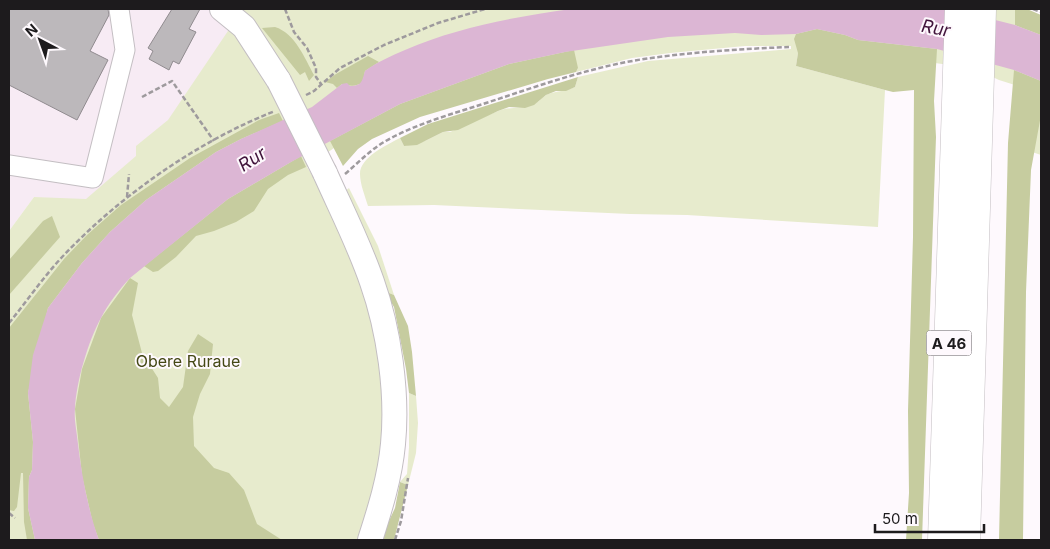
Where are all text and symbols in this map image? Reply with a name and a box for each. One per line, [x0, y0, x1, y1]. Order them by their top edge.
north arrow [15, 15, 65, 65]
water label: Rur [920, 15, 953, 41]
text: N [22, 20, 41, 40]
water label: Rur [234, 142, 271, 176]
road number: A 46 [926, 330, 972, 356]
park label: Obere Ruraue [136, 351, 240, 371]
scale bar [875, 502, 984, 534]
text: 50 m [882, 509, 918, 528]

